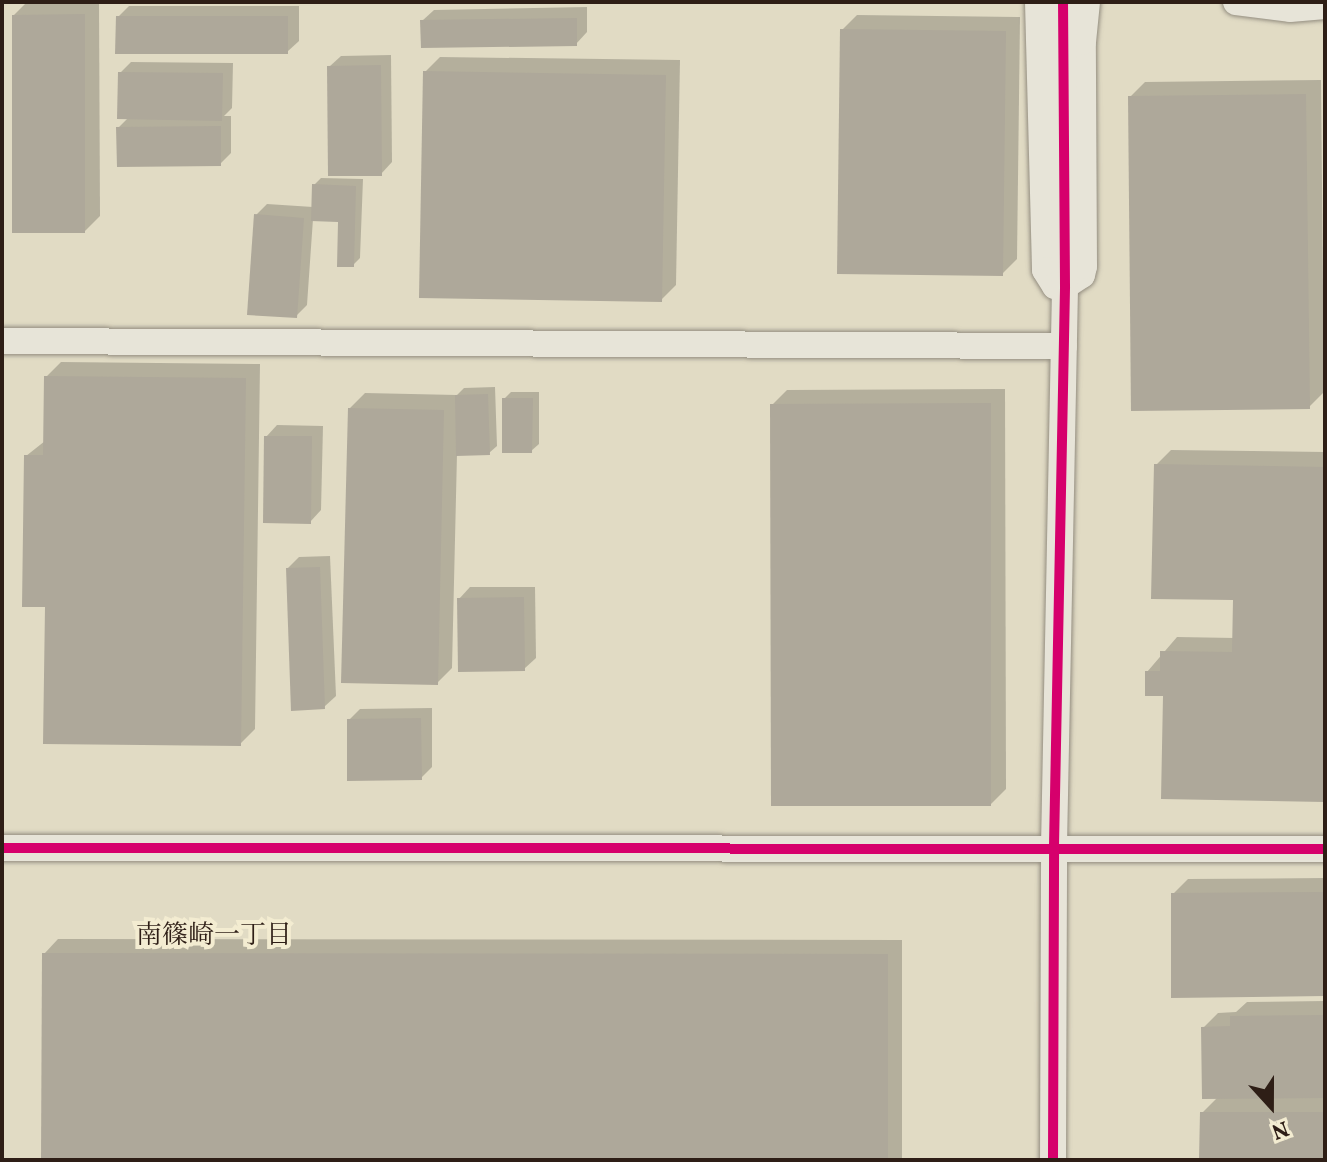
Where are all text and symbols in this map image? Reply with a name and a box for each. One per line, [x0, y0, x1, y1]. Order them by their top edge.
district label: 南篠崎一丁目 [136, 921, 292, 953]
north arrow [1231, 1066, 1311, 1146]
text: N [1267, 1112, 1293, 1146]

